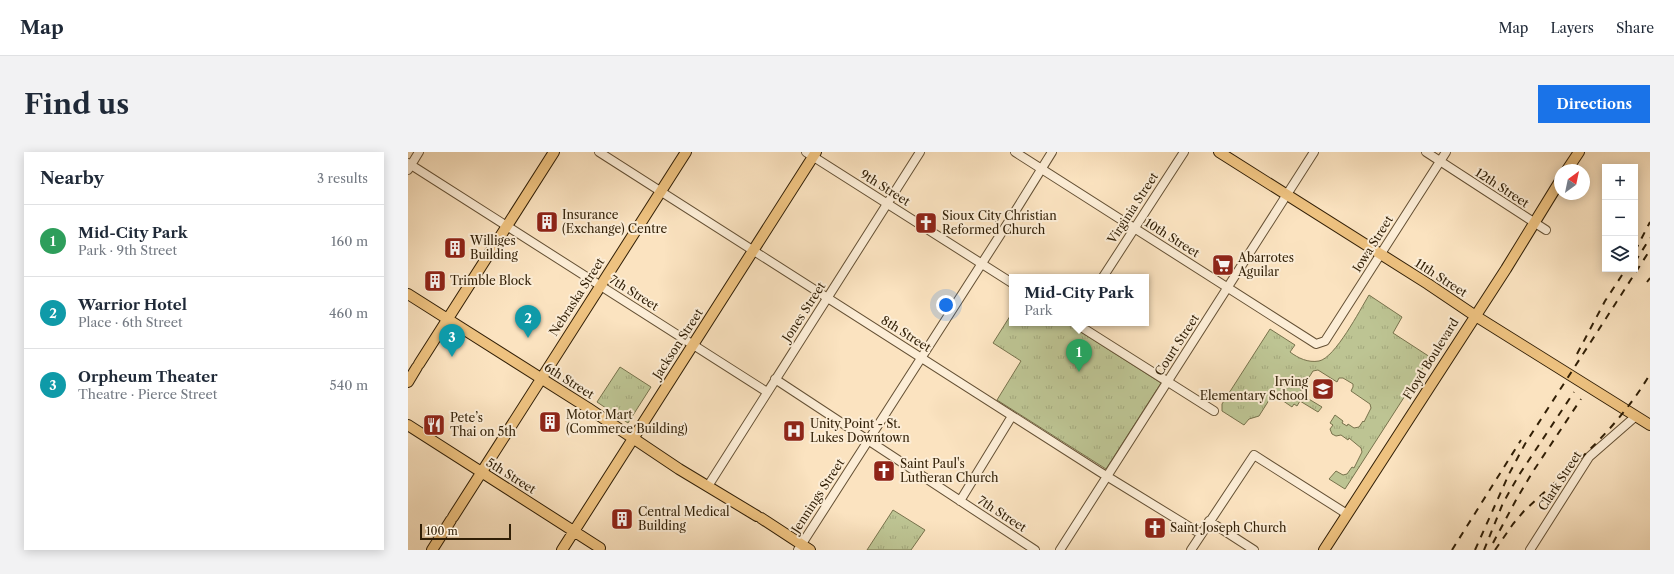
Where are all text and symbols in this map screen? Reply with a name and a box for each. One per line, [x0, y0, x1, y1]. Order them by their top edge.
text: Map [20, 16, 64, 39]
text: Map [1498, 19, 1528, 37]
text: Layers [1550, 19, 1594, 37]
text: Share [1616, 19, 1654, 37]
button: Directions [1538, 85, 1650, 123]
text: Find us [24, 87, 129, 121]
north arrow [1554, 164, 1590, 200]
map controls [1602, 164, 1638, 272]
button: + [1602, 164, 1638, 200]
street label: 12th Street [1473, 165, 1533, 211]
street label: 9th Street [858, 166, 914, 209]
text: Nearby [40, 168, 104, 188]
street label: Virginia Street [1103, 169, 1162, 247]
text: 3 results [317, 170, 368, 186]
button: − [1602, 200, 1638, 236]
place label: Insurance (Exchange) Centre [562, 207, 667, 236]
place label: Sioux City Christian Reformed Church [942, 208, 1057, 237]
building icon: Insurance (Exchange) Centre [534, 209, 560, 235]
church icon: Sioux City Christian Reformed Church [913, 210, 939, 236]
street label: Iowa Street [1349, 212, 1396, 275]
street label: 10th Street [1142, 215, 1203, 261]
text: Mid-City Park [78, 223, 188, 242]
text: 1 [50, 233, 56, 249]
text: 160 m [331, 233, 368, 249]
place label: Williges Building [469, 233, 518, 262]
building icon: Williges Building [442, 235, 468, 261]
button: layers [1602, 236, 1638, 272]
text: Park · 9th Street [78, 242, 177, 258]
place label: Abarrotes Aguilar [1237, 250, 1294, 279]
supermarket icon: Abarrotes Aguilar [1210, 252, 1236, 278]
street label: Nebraska Street [546, 254, 608, 339]
street label: 11th Street [1412, 255, 1471, 300]
building icon: Trimble Block [422, 268, 448, 294]
street label: 7th Street [607, 272, 662, 314]
place label: Trimble Block [450, 273, 532, 288]
popup [1009, 274, 1149, 326]
street label: Jones Street [778, 278, 829, 346]
text: Mid-City Park [1024, 283, 1134, 302]
text: Warrior Hotel [78, 295, 187, 314]
your location [936, 295, 956, 315]
text: Park [1024, 302, 1052, 318]
text: 2 [49, 305, 57, 321]
text: 460 m [329, 305, 368, 321]
pin: 2 [515, 305, 541, 338]
street label: Jackson Street [648, 305, 706, 383]
street label: Court Street [1151, 310, 1202, 378]
street label: 8th Street [879, 312, 935, 355]
text: Place · 6th Street [78, 314, 183, 330]
street label: Floyd Boulevard [1400, 315, 1462, 402]
pin: 3 [439, 324, 465, 357]
pin: 1 [1066, 339, 1092, 372]
street label: 6th Street [542, 359, 598, 402]
text: Orpheum Theater [78, 367, 218, 386]
place label: Irving Elementary School [1200, 374, 1309, 403]
school or university icon: Irving Elementary School [1310, 376, 1336, 402]
text: 3 [49, 377, 57, 393]
text: 540 m [330, 377, 368, 393]
text: Theatre · Pierce Street [78, 386, 217, 402]
place label: Motor Mart (Commerce Building) [566, 407, 688, 436]
building icon: Motor Mart (Commerce Building) [537, 409, 563, 435]
place label: Pete’s Thai on 5th [450, 410, 517, 439]
restaurant icon: Pete’s Thai on 5th [421, 412, 447, 438]
place label: Unity Point - St. Lukes Downtown [810, 416, 910, 445]
hospital icon: Unity Point - St. Lukes Downtown [781, 418, 807, 444]
street label: Clark Street [1535, 447, 1585, 513]
street label: 5th Street [484, 455, 539, 497]
street label: Jennings Street [787, 455, 848, 537]
place label: Saint Paul's Lutheran Church [900, 456, 999, 485]
church icon: Saint Paul's Lutheran Church [871, 458, 897, 484]
street label: 7th Street [975, 492, 1030, 535]
place label: Central Medical Building [638, 504, 730, 533]
building icon: Central Medical Building [609, 506, 635, 532]
church icon: Saint Joseph Church [1142, 515, 1168, 541]
place label: Saint Joseph Church [1170, 520, 1287, 535]
scale bar [420, 522, 511, 541]
text: 100 m [426, 524, 458, 538]

